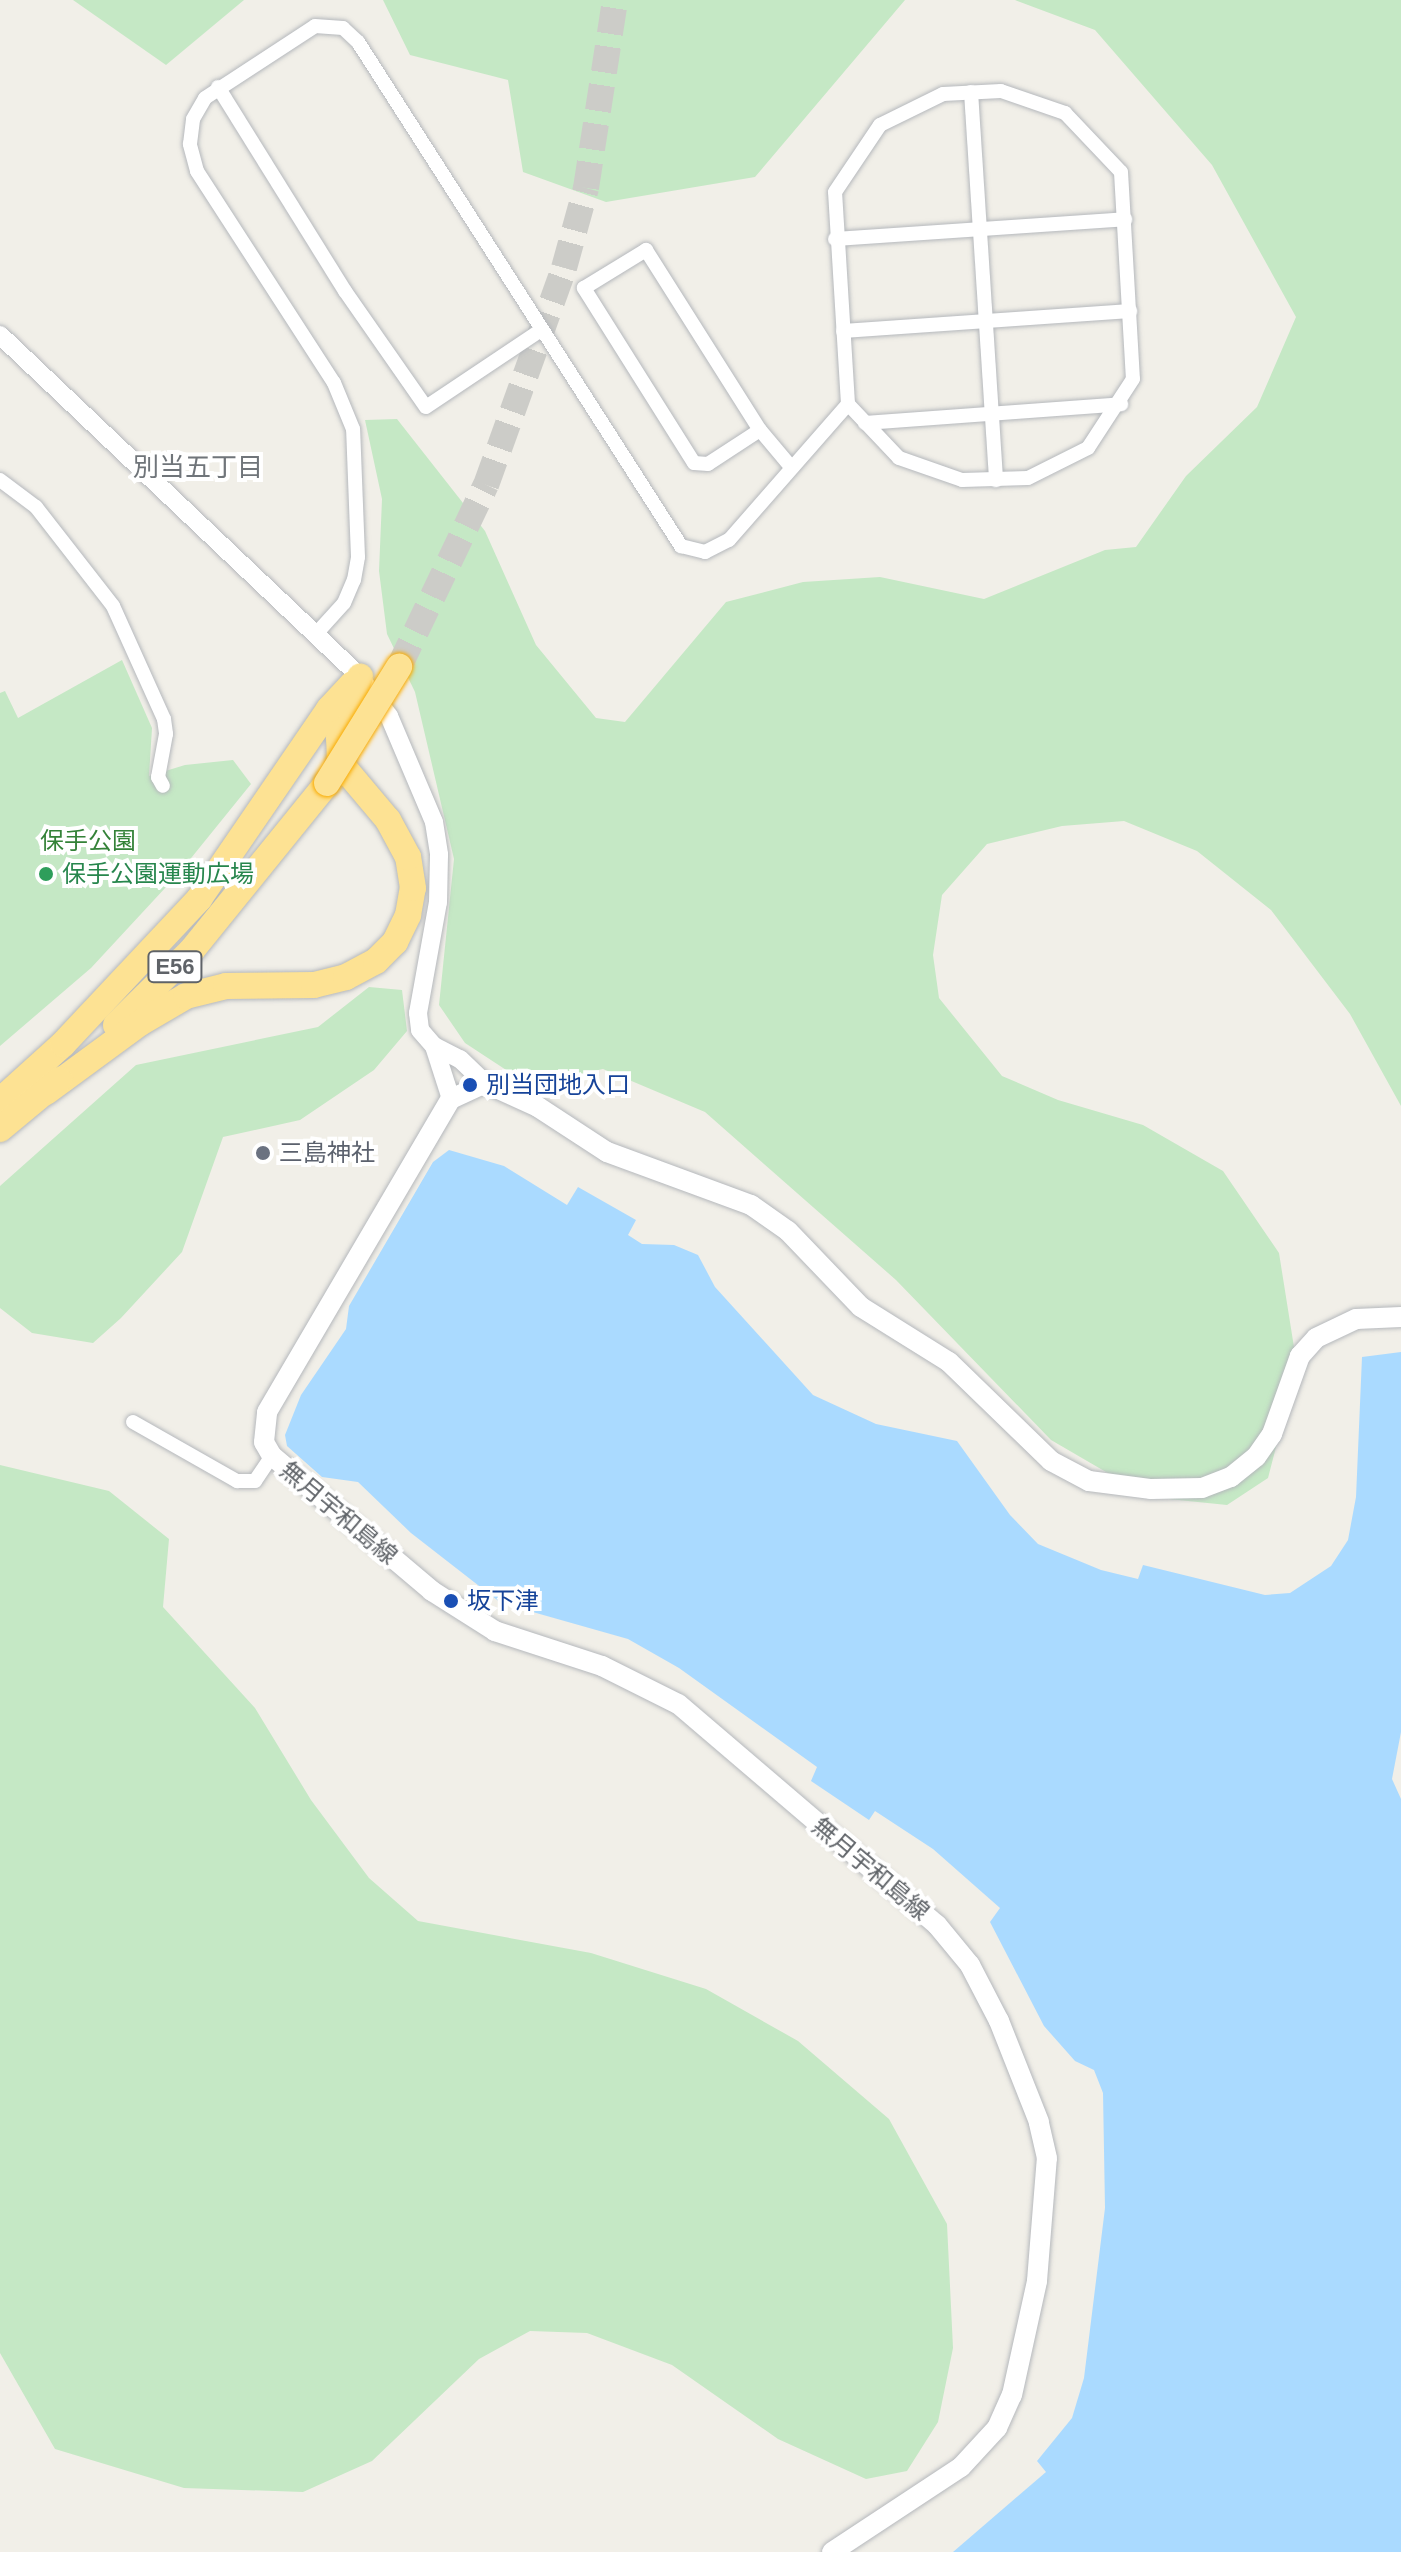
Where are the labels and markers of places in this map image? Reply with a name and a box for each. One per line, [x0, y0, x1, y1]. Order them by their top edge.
place label: 保手公園運動広場 [62, 860, 254, 888]
marker: 保手公園運動広場 [37, 865, 55, 883]
place label: 別当団地入口 [486, 1071, 630, 1099]
marker: 別当団地入口 [461, 1076, 479, 1094]
place label: 三島神社 [279, 1139, 375, 1167]
marker: 三島神社 [254, 1144, 272, 1162]
place label: 坂下津 [467, 1587, 539, 1615]
marker: 坂下津 [442, 1592, 460, 1610]

